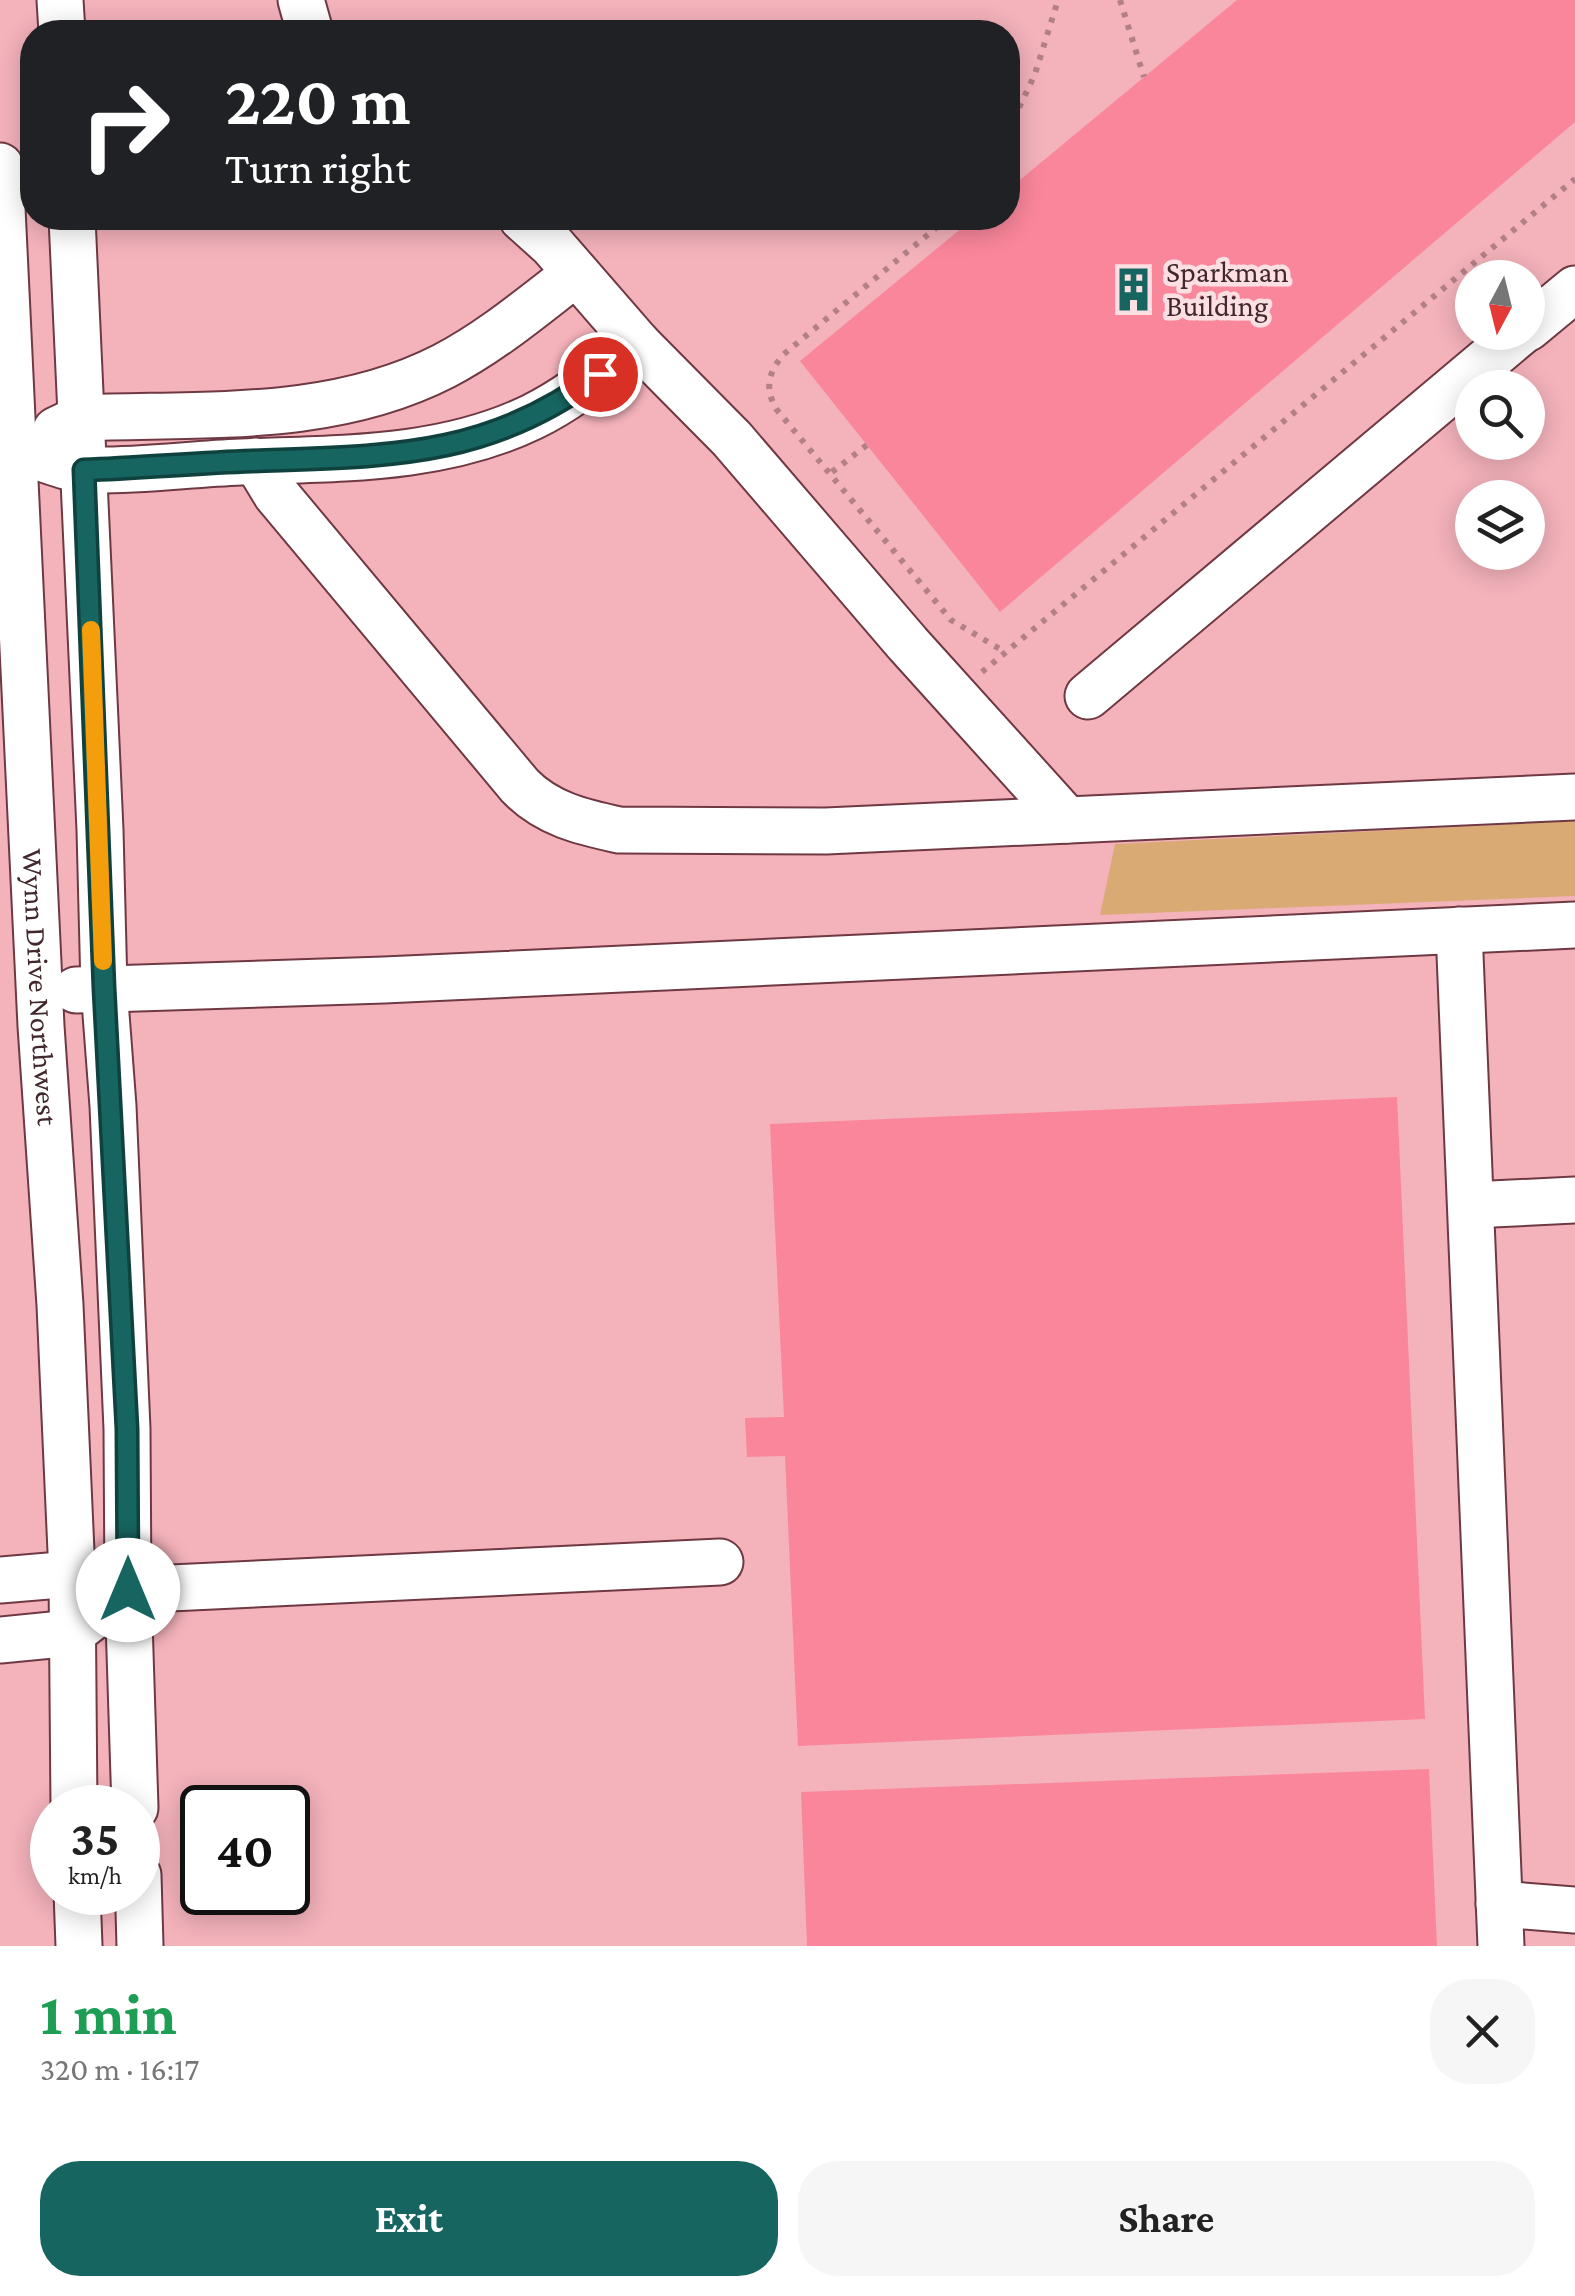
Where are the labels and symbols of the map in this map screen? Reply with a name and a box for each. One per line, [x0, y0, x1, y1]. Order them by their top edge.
place label: Sparkman Building [1166, 255, 1289, 323]
north arrow [1455, 260, 1545, 350]
building icon: Sparkman Building [1109, 265, 1157, 313]
pin [558, 332, 643, 417]
street label: Wynn Drive Northwest [17, 848, 65, 1128]
position arrow [76, 1538, 180, 1642]
speed limit sign: 40 [180, 1785, 310, 1915]

